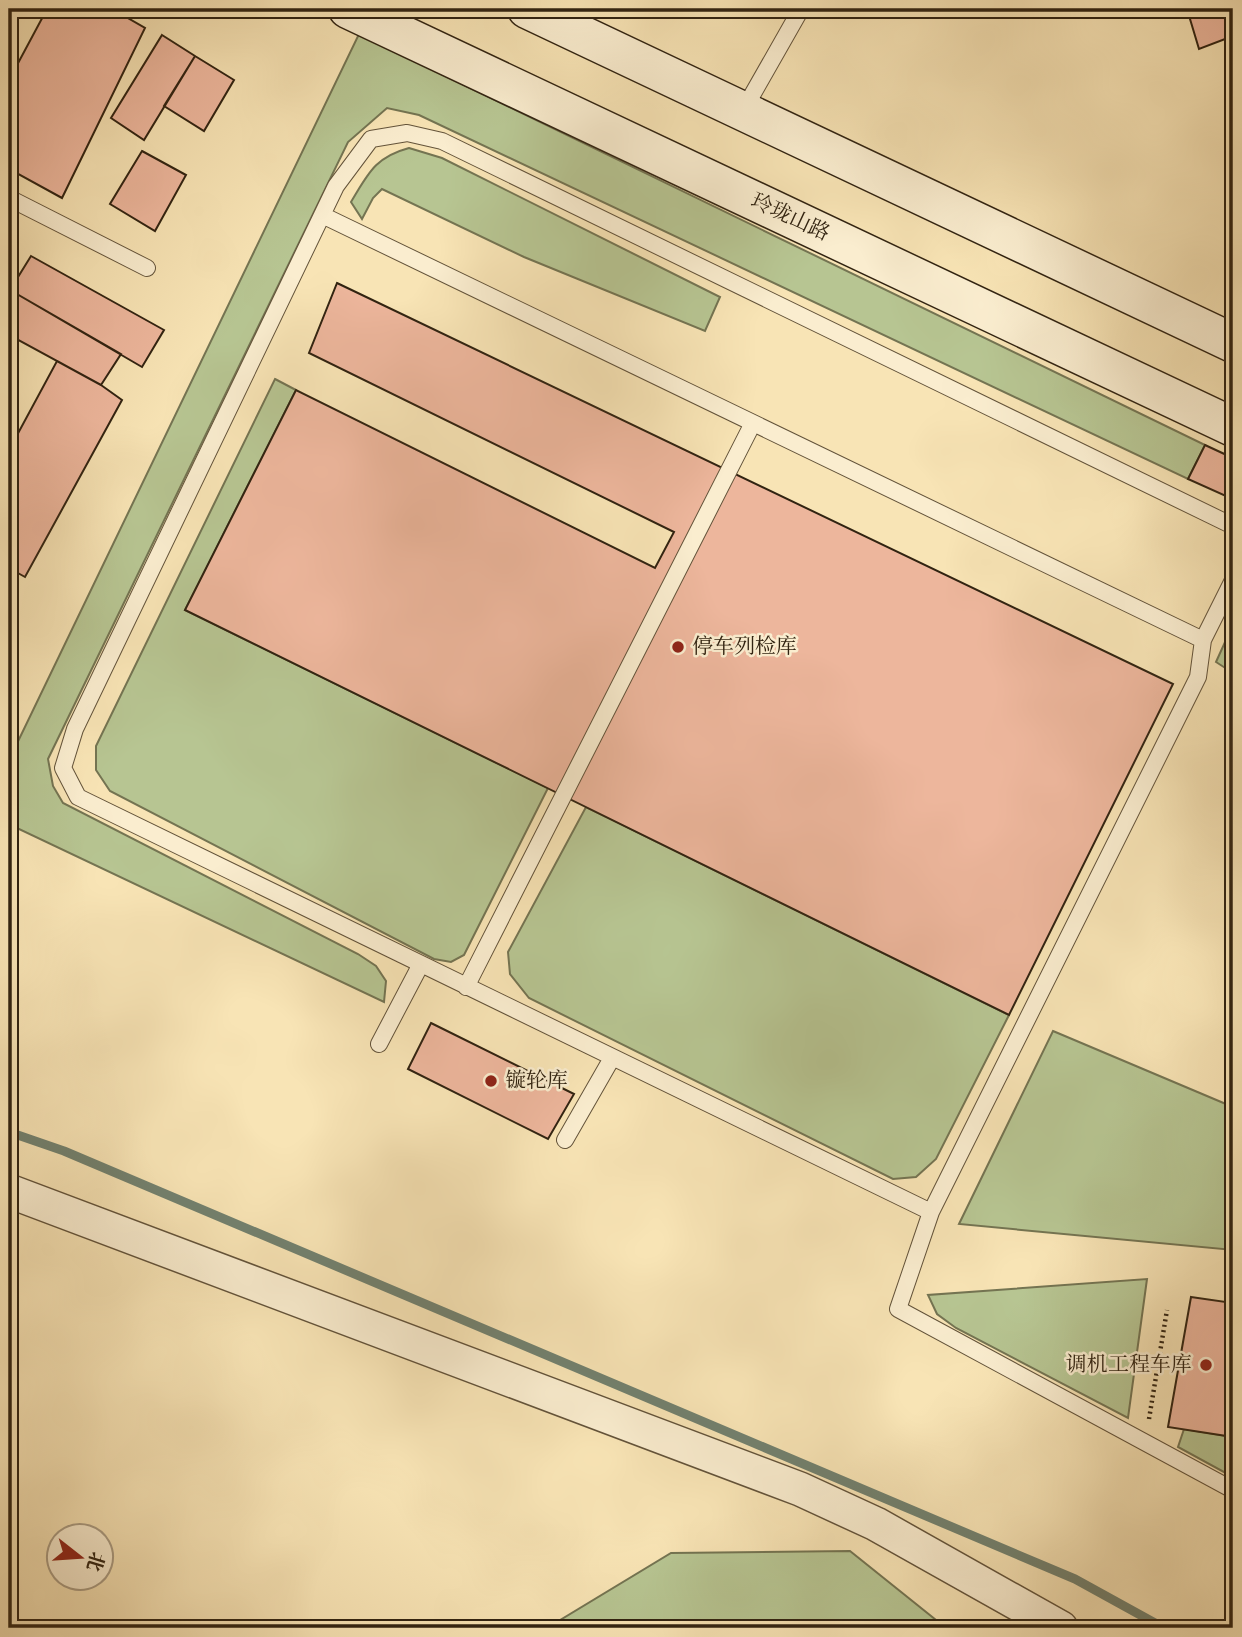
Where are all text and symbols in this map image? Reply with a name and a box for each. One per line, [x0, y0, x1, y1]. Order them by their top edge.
street label: 玲珑山路 [746, 188, 834, 248]
place label: 停车列检库 [692, 634, 797, 661]
marker: 停车列检库 [670, 639, 686, 655]
place label: 镟轮库 [505, 1068, 568, 1095]
marker: 镟轮库 [483, 1073, 499, 1089]
place label: 调机工程车库 [1066, 1352, 1192, 1379]
marker: 调机工程车库 [1198, 1357, 1214, 1373]
north arrow [46, 1522, 116, 1592]
text: 北 [80, 1549, 109, 1574]

